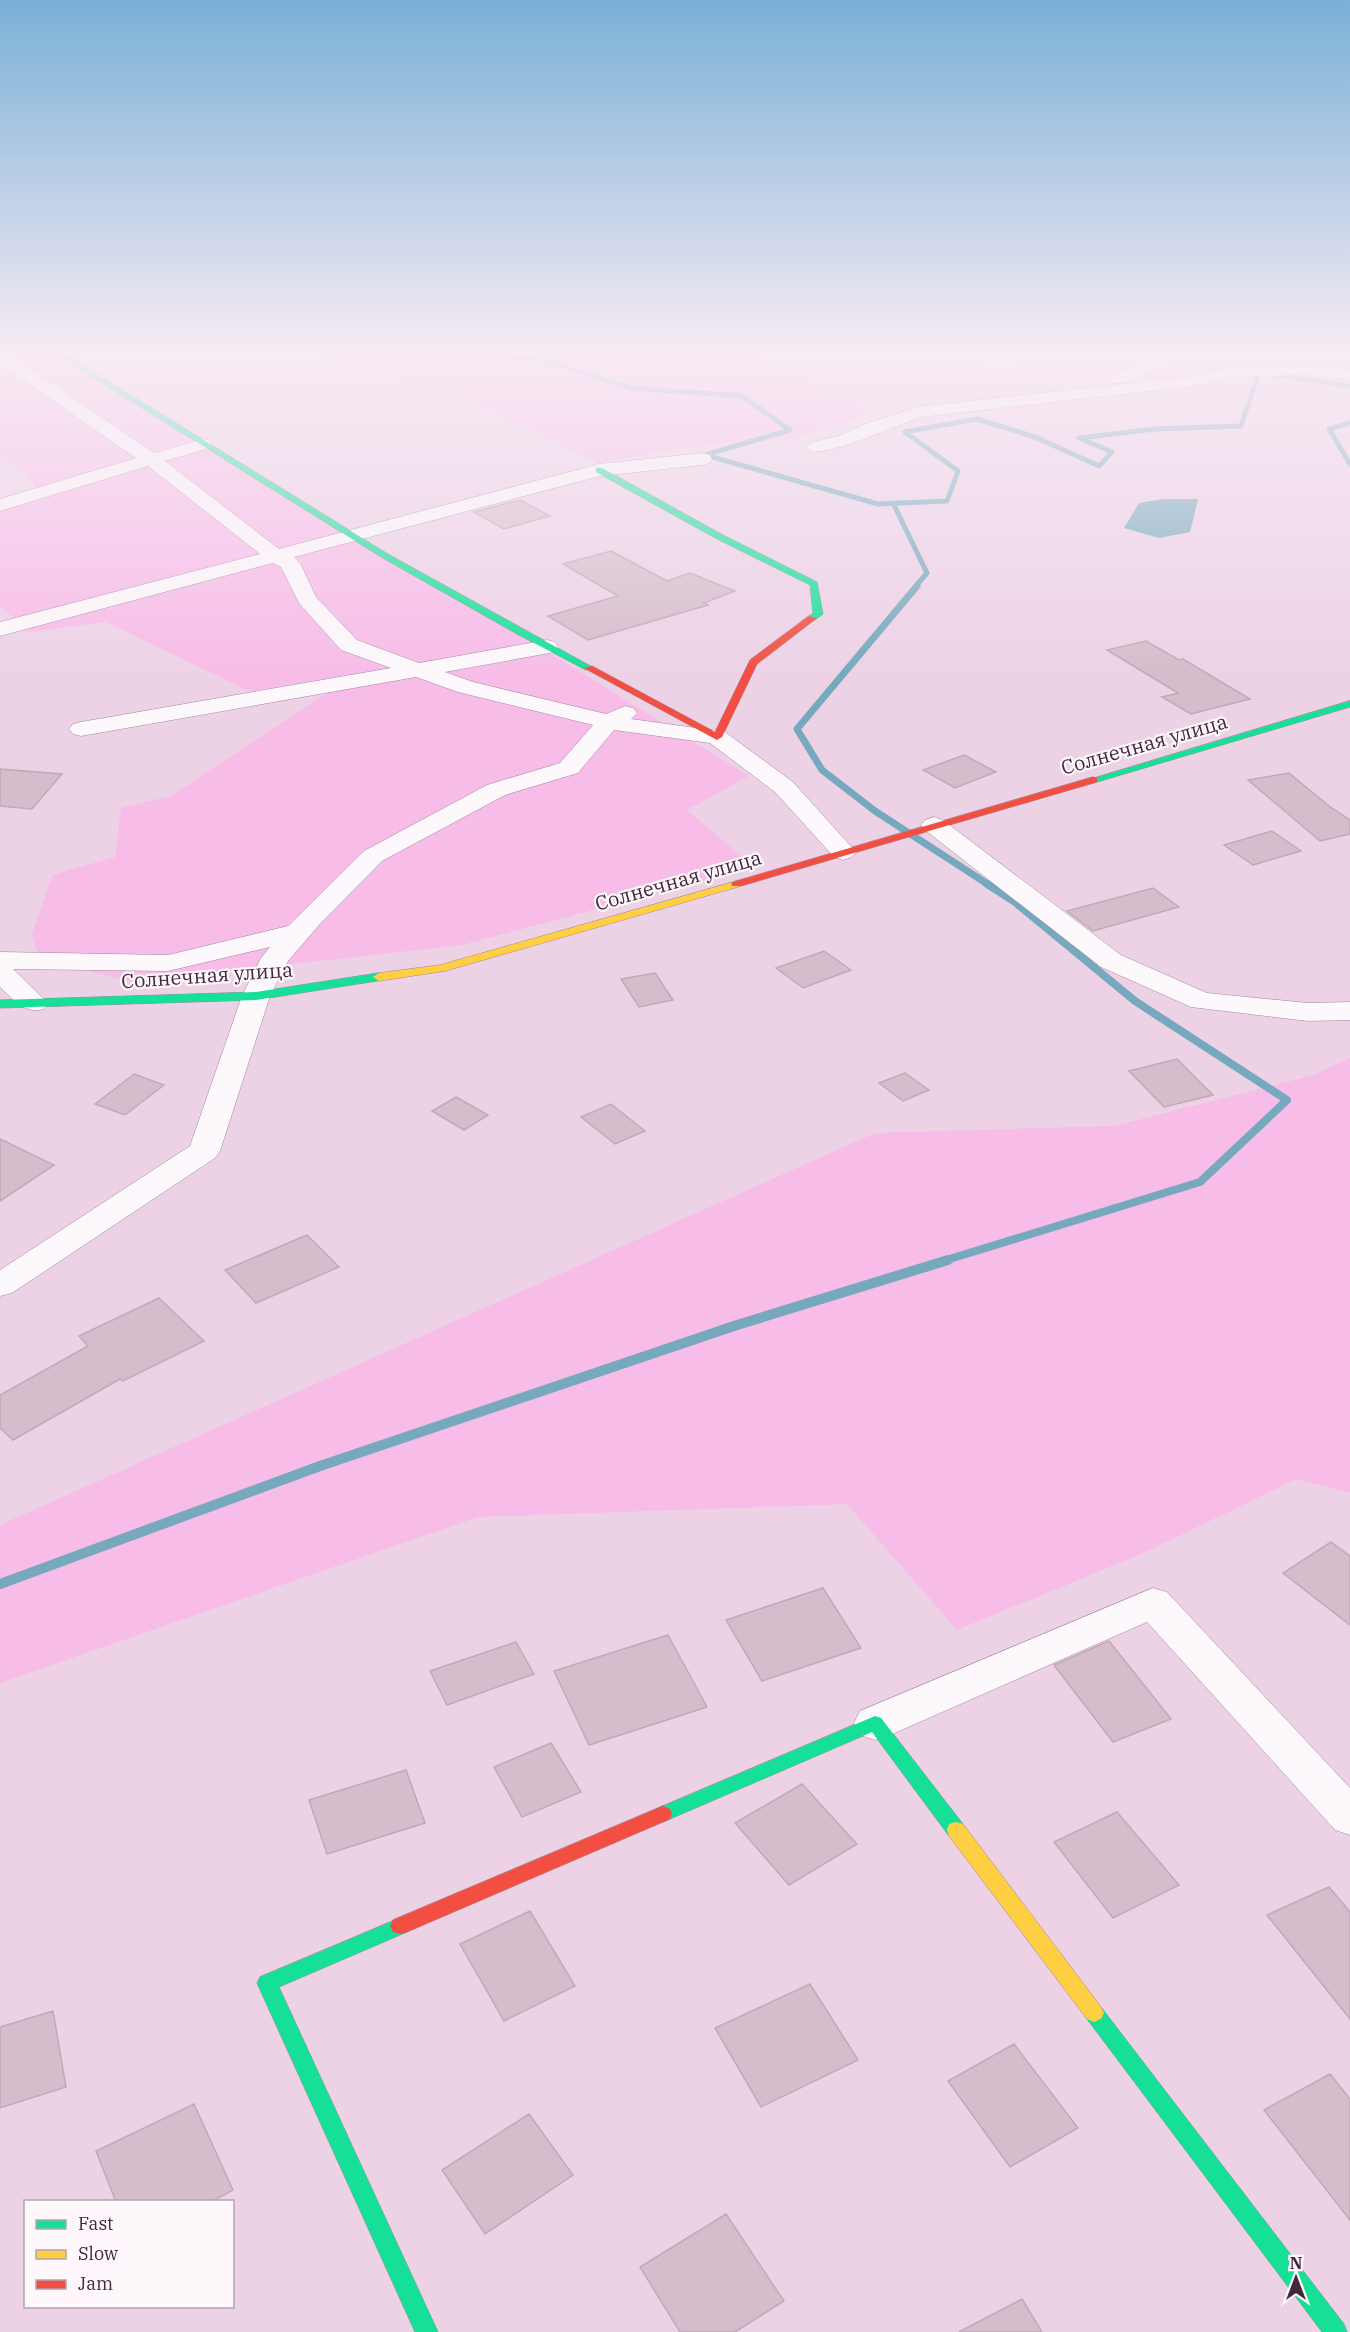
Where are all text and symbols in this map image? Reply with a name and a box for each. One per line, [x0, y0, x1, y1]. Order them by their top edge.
street label: Солнечная улица [1058, 707, 1230, 781]
street label: Солнечная улица [592, 843, 764, 917]
street label: Солнечная улица [120, 956, 294, 994]
legend [24, 2200, 234, 2308]
text: Fast [78, 2212, 113, 2235]
text: Slow [78, 2242, 118, 2265]
north arrow [1266, 2248, 1326, 2308]
text: N [1290, 2253, 1302, 2273]
text: Jam [78, 2272, 113, 2295]

